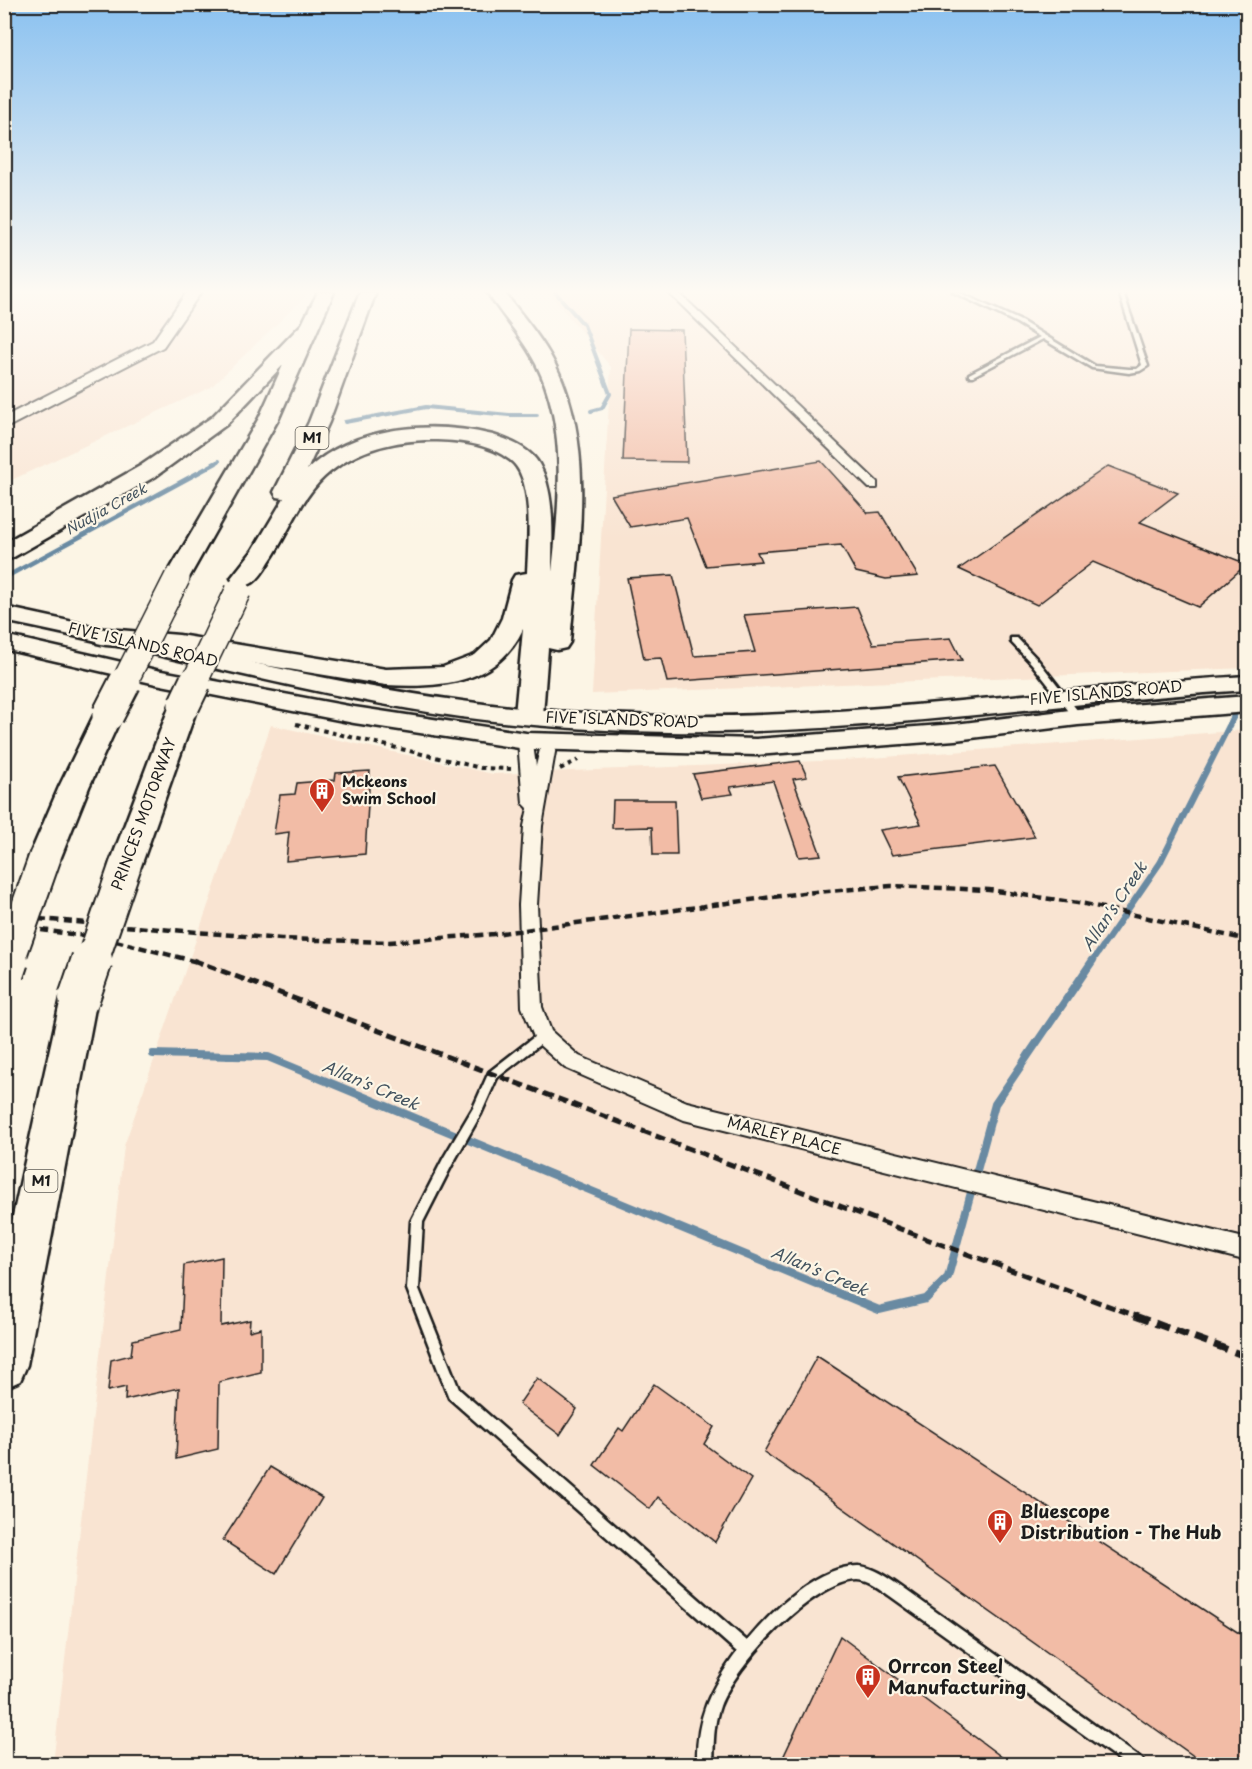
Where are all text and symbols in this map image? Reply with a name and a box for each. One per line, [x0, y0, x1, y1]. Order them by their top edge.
road number: M1 [296, 427, 328, 449]
water label: Nudjia Creek [61, 477, 152, 540]
street label: FIVE ISLANDS ROAD [66, 615, 221, 672]
street label: FIVE ISLANDS ROAD [1028, 673, 1183, 710]
street label: FIVE ISLANDS ROAD [545, 704, 699, 733]
street label: PRINCES MOTORWAY [104, 734, 181, 893]
place label: Mckeons Swim School [342, 769, 436, 809]
building icon: Mckeons Swim School [307, 776, 337, 814]
water label: Allan's Creek [1074, 855, 1153, 955]
water label: Allan's Creek [319, 1053, 425, 1116]
street label: MARLEY PLACE [725, 1109, 844, 1160]
road number: M1 [24, 1170, 57, 1192]
water label: Allan's Creek [768, 1239, 874, 1302]
place label: Bluescope Distribution - The Hub [1020, 1497, 1222, 1545]
building icon: Bluescope Distribution - The Hub [985, 1507, 1015, 1545]
place label: Orrcon Steel Manufacturing [888, 1652, 1026, 1700]
building icon: Orrcon Steel Manufacturing [853, 1662, 883, 1700]

